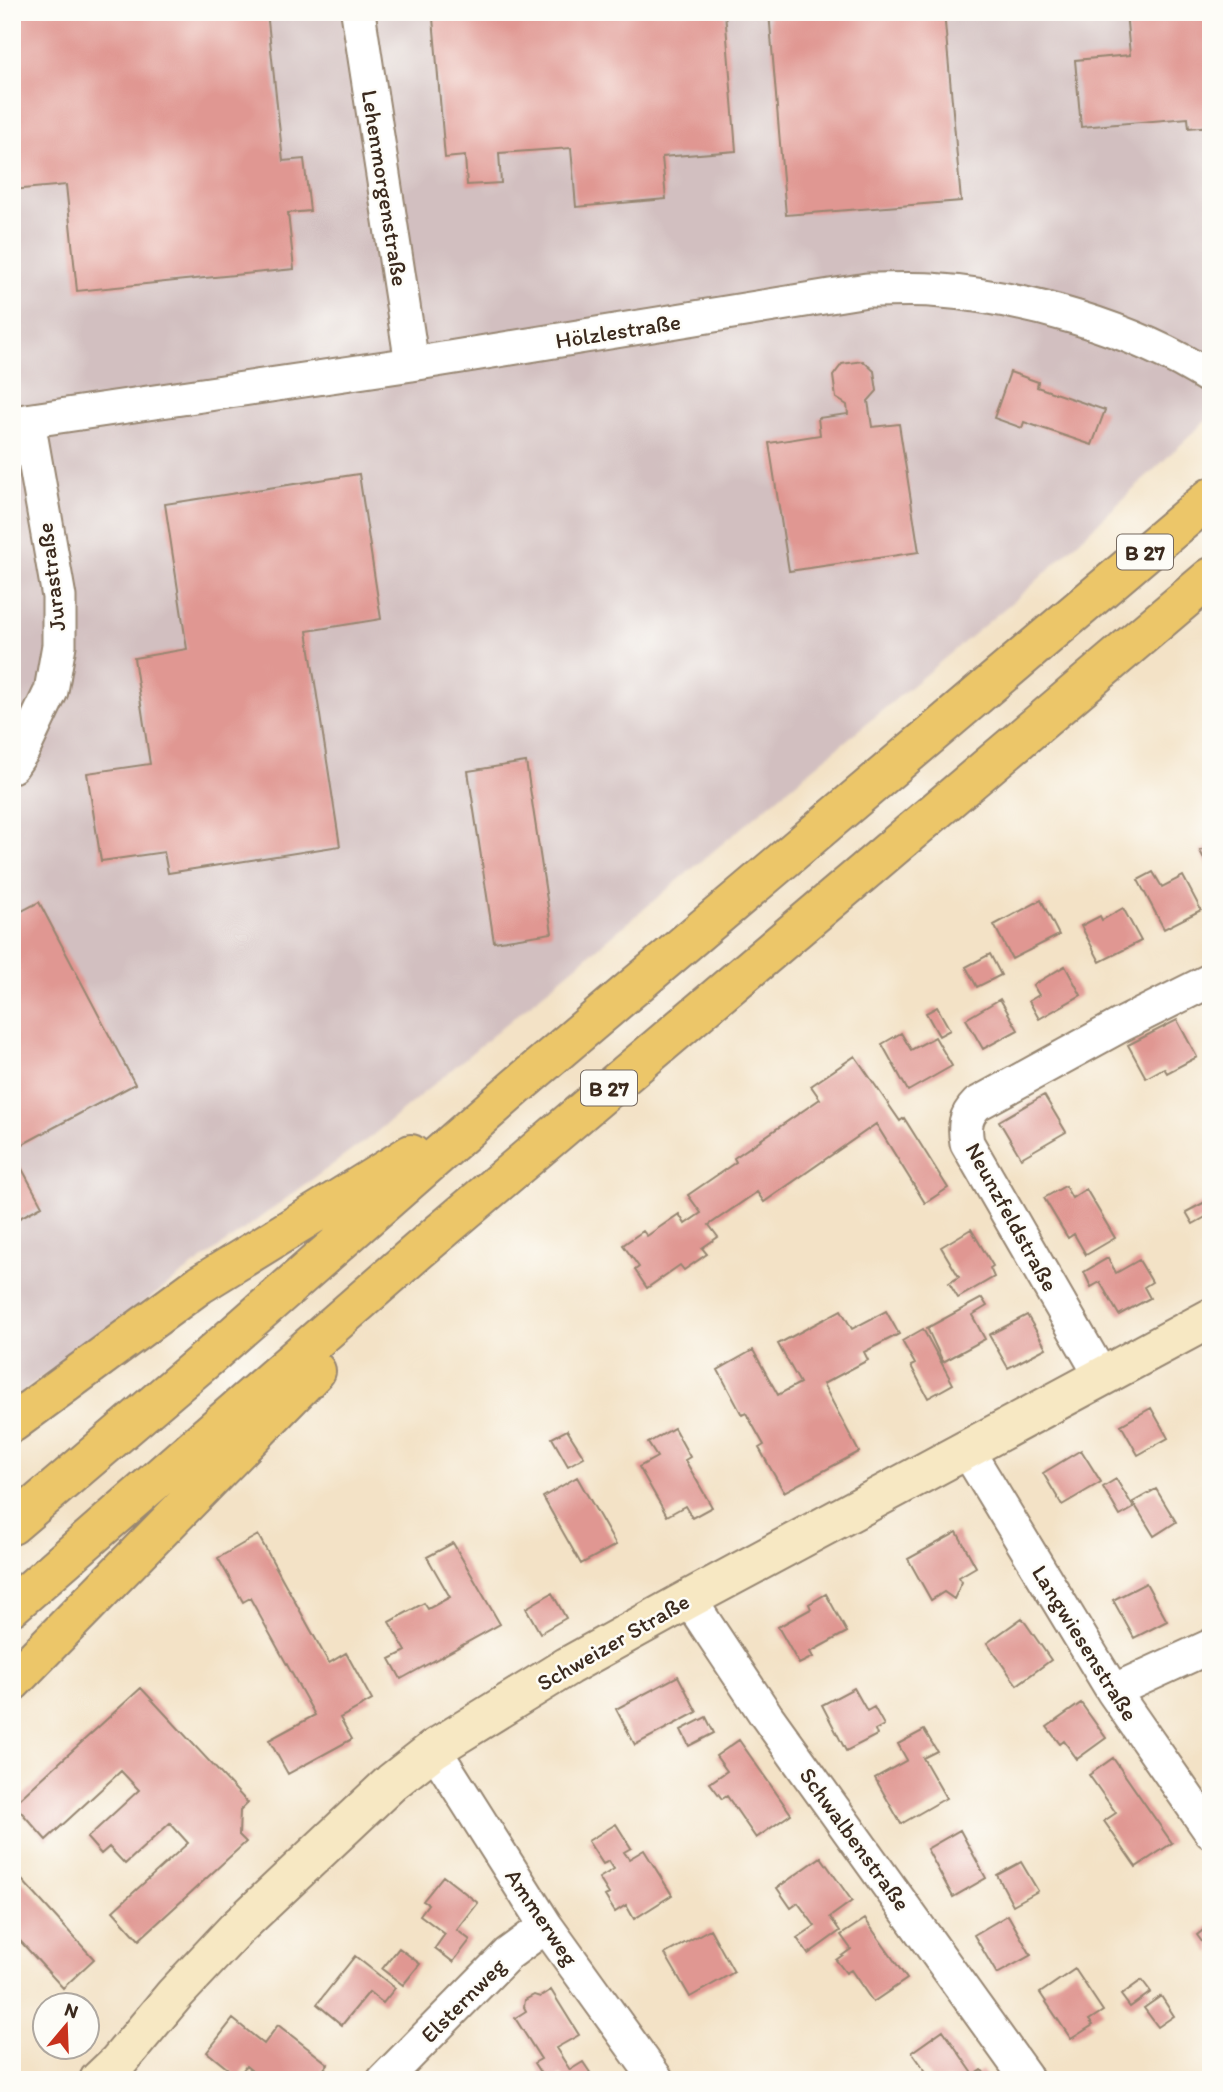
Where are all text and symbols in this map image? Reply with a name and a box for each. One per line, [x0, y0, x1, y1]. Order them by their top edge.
street label: Lehenmorgenstraße [356, 88, 414, 288]
street label: Hölzlestraße [553, 307, 683, 355]
street label: Jurastraße [30, 521, 72, 633]
road number: B 27 [1117, 534, 1173, 570]
road number: B 27 [581, 1070, 637, 1106]
street label: Neunzfeldstraße [960, 1138, 1064, 1296]
street label: Langwiesenstraße [1026, 1560, 1144, 1726]
street label: Schweizer Straße [532, 1587, 694, 1697]
street label: Schwalbenstraße [794, 1762, 916, 1916]
street label: Ammerweg [499, 1863, 585, 1971]
street label: Elsternweg [415, 1951, 512, 2048]
north arrow [32, 1990, 102, 2060]
text: N [62, 1997, 81, 2023]

